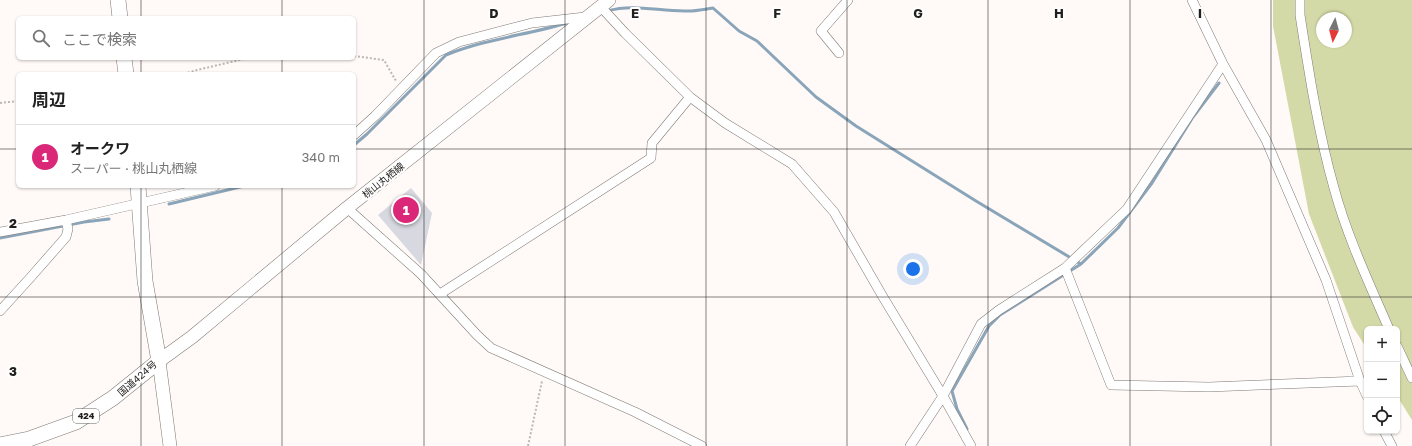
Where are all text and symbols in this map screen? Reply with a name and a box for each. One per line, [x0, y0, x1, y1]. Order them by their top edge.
text: D [489, 5, 499, 21]
text: E [631, 5, 639, 21]
text: F [773, 5, 781, 21]
text: G [913, 5, 923, 21]
text: H [1054, 5, 1064, 21]
text: I [1198, 5, 1202, 21]
north arrow [1316, 12, 1352, 48]
search box [16, 16, 356, 60]
icon: search [30, 27, 52, 49]
text: ここで検索 [62, 30, 137, 48]
text: 周辺 [32, 89, 66, 110]
text: オークワ [70, 139, 130, 157]
text: 1 [42, 149, 48, 165]
text: 340 m [302, 149, 340, 165]
text: スーパー · 桃山丸栖線 [70, 160, 197, 176]
street label: 桃山丸栖線 [360, 160, 406, 200]
pin: 1 [393, 195, 419, 225]
text: 2 [9, 215, 17, 231]
your location [903, 259, 923, 279]
map controls [1364, 326, 1400, 434]
button: + [1364, 326, 1400, 362]
street label: 国道424号 [115, 358, 159, 398]
button: − [1364, 362, 1400, 398]
text: 3 [9, 363, 17, 379]
button: locate [1364, 398, 1400, 434]
road number: 424 [73, 409, 99, 423]

